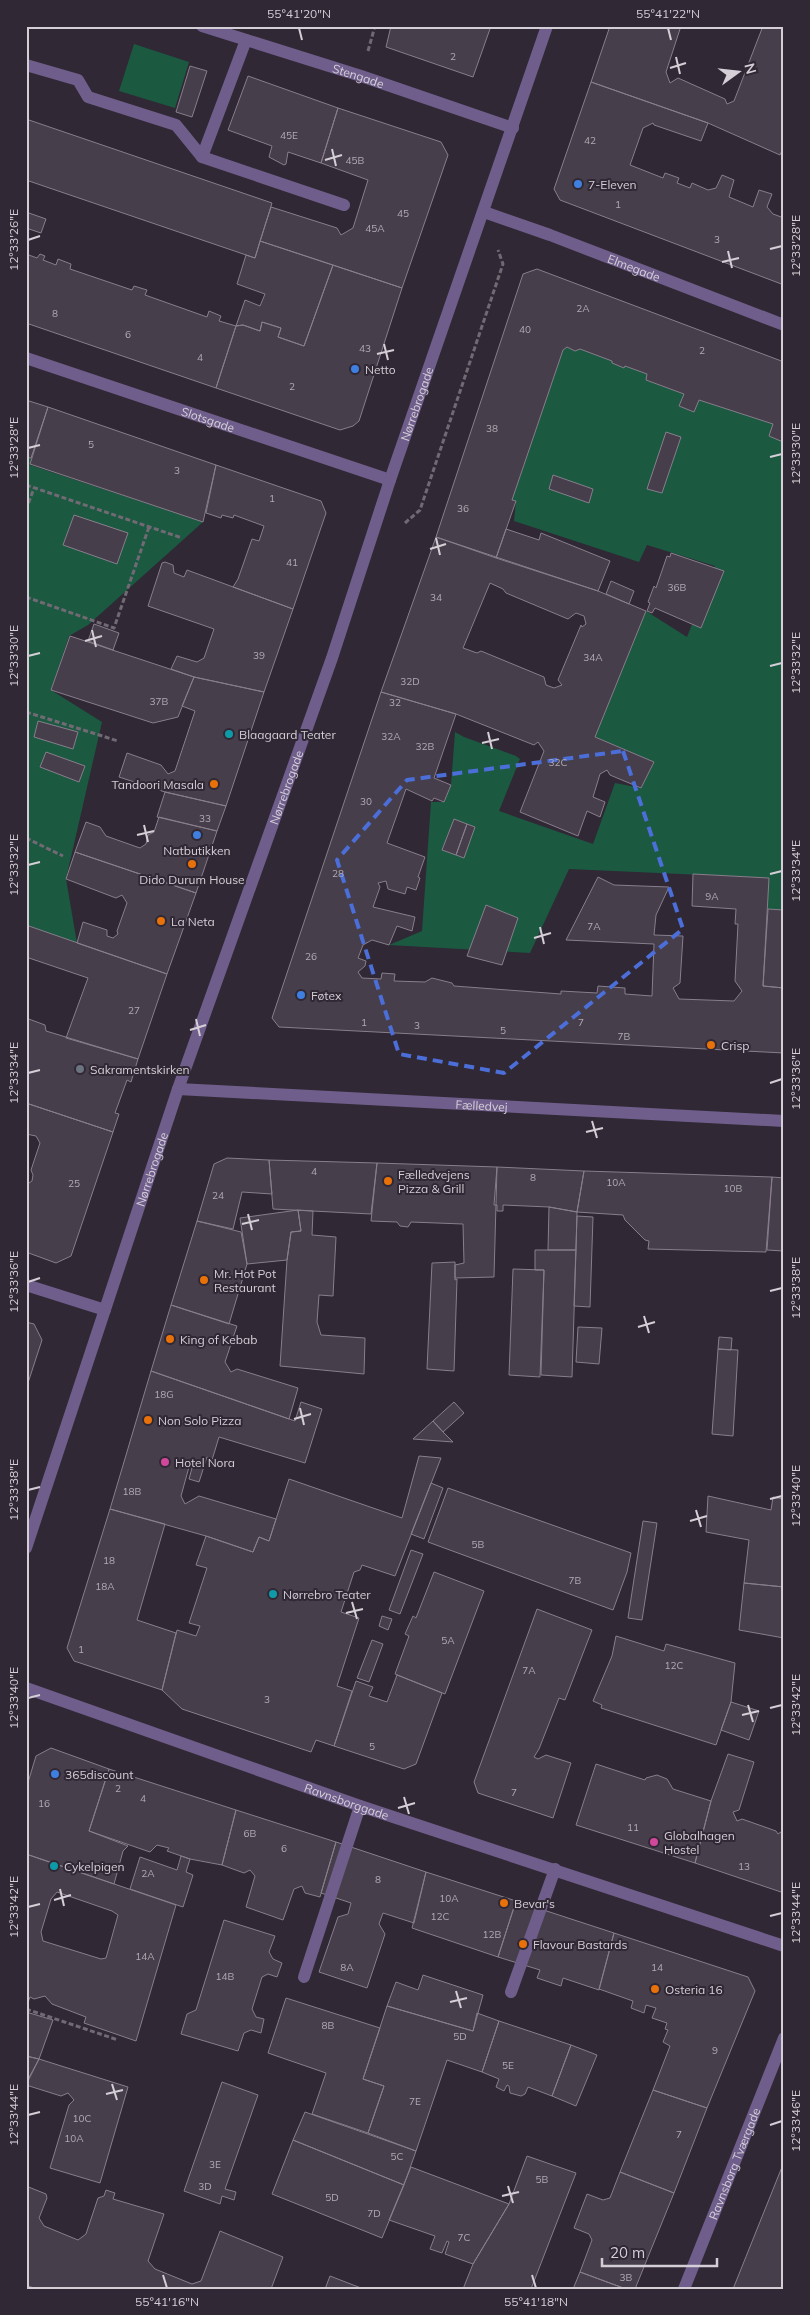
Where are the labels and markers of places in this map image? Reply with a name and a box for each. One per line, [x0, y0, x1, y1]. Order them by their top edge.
place label: 7-Eleven [588, 177, 637, 192]
marker: 7-Eleven [572, 178, 584, 190]
place label: Netto [365, 362, 396, 377]
marker: Netto [349, 363, 361, 375]
place label: Blaagaard Teater [239, 727, 336, 742]
marker: Blaagaard Teater [223, 728, 235, 740]
place label: Tandoori Masala [111, 777, 204, 792]
marker: Tandoori Masala [208, 778, 220, 790]
marker: Natbutikken [191, 829, 203, 841]
place label: Natbutikken [163, 843, 231, 858]
marker: Dido Durum House [186, 858, 198, 870]
place label: Dido Durum House [139, 872, 245, 887]
place label: La Neta [171, 914, 215, 929]
marker: La Neta [155, 915, 167, 927]
place label: Føtex [311, 988, 342, 1003]
marker: Føtex [295, 989, 307, 1001]
place label: Crisp [721, 1038, 750, 1053]
marker: Crisp [705, 1039, 717, 1051]
place label: Sakramentskirken [90, 1062, 190, 1077]
marker: Sakramentskirken [74, 1063, 86, 1075]
place label: Fælledvejens Pizza & Grill [398, 1167, 470, 1196]
marker: Fælledvejens Pizza & Grill [382, 1175, 394, 1187]
place label: Mr. Hot Pot Restaurant [214, 1266, 276, 1295]
marker: Mr. Hot Pot Restaurant [198, 1274, 210, 1286]
place label: King of Kebab [180, 1332, 257, 1347]
marker: King of Kebab [164, 1333, 176, 1345]
place label: Non Solo Pizza [158, 1413, 241, 1428]
marker: Non Solo Pizza [142, 1414, 154, 1426]
place label: Hotel Nora [175, 1455, 235, 1470]
marker: Hotel Nora [159, 1456, 171, 1468]
place label: Nørrebro Teater [283, 1587, 371, 1602]
marker: Nørrebro Teater [267, 1588, 279, 1600]
place label: 365discount [65, 1767, 133, 1782]
marker: 365discount [49, 1768, 61, 1780]
place label: Globalhagen Hostel [664, 1828, 735, 1857]
marker: Globalhagen Hostel [648, 1836, 660, 1848]
place label: Cykelpigen [64, 1859, 125, 1874]
marker: Cykelpigen [48, 1860, 60, 1872]
place label: Bevar's [514, 1896, 555, 1911]
marker: Bevar's [498, 1897, 510, 1909]
place label: Flavour Bastards [533, 1937, 627, 1952]
marker: Flavour Bastards [517, 1938, 529, 1950]
place label: Osteria 16 [665, 1982, 723, 1997]
marker: Osteria 16 [649, 1983, 661, 1995]

